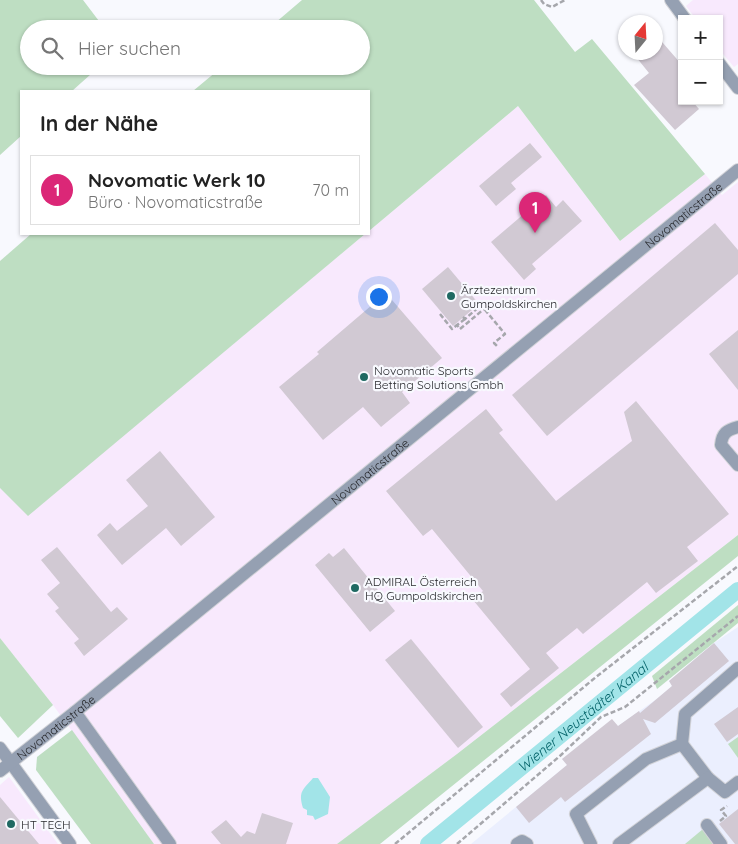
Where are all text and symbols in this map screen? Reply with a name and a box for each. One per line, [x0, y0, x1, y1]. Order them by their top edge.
north arrow [618, 15, 663, 60]
map controls [678, 15, 723, 105]
button: + [678, 15, 723, 60]
search box [20, 20, 370, 75]
icon: search [38, 34, 66, 62]
text: Hier suchen [78, 36, 181, 60]
button: − [678, 60, 723, 105]
text: In der Nähe [40, 110, 158, 136]
text: Novomatic Werk 10 [88, 168, 265, 192]
street label: Novomaticstraße [641, 178, 725, 251]
text: 1 [54, 180, 60, 200]
text: 70 m [312, 180, 349, 200]
text: Büro · Novomaticstraße [88, 192, 263, 212]
pin: 1 [519, 192, 551, 233]
place label: Ärztezentrum Gumpoldskirchen [461, 282, 557, 311]
your location [366, 284, 392, 310]
marker: Ärztezentrum Gumpoldskirchen [445, 290, 457, 302]
place label: Novomatic Sports Betting Solutions Gmbh [374, 363, 504, 392]
marker: Novomatic Sports Betting Solutions Gmbh [358, 371, 370, 383]
street label: Novomaticstraße [328, 435, 412, 507]
place label: ADMIRAL Österreich HQ Gumpoldskirchen [365, 574, 482, 603]
marker: ADMIRAL Österreich HQ Gumpoldskirchen [349, 582, 361, 594]
water label: Wiener Neustädter Kanal [514, 657, 653, 776]
street label: Novomaticstraße [13, 691, 98, 763]
place label: HT TECH [21, 817, 71, 832]
marker: HT TECH [5, 818, 17, 830]

